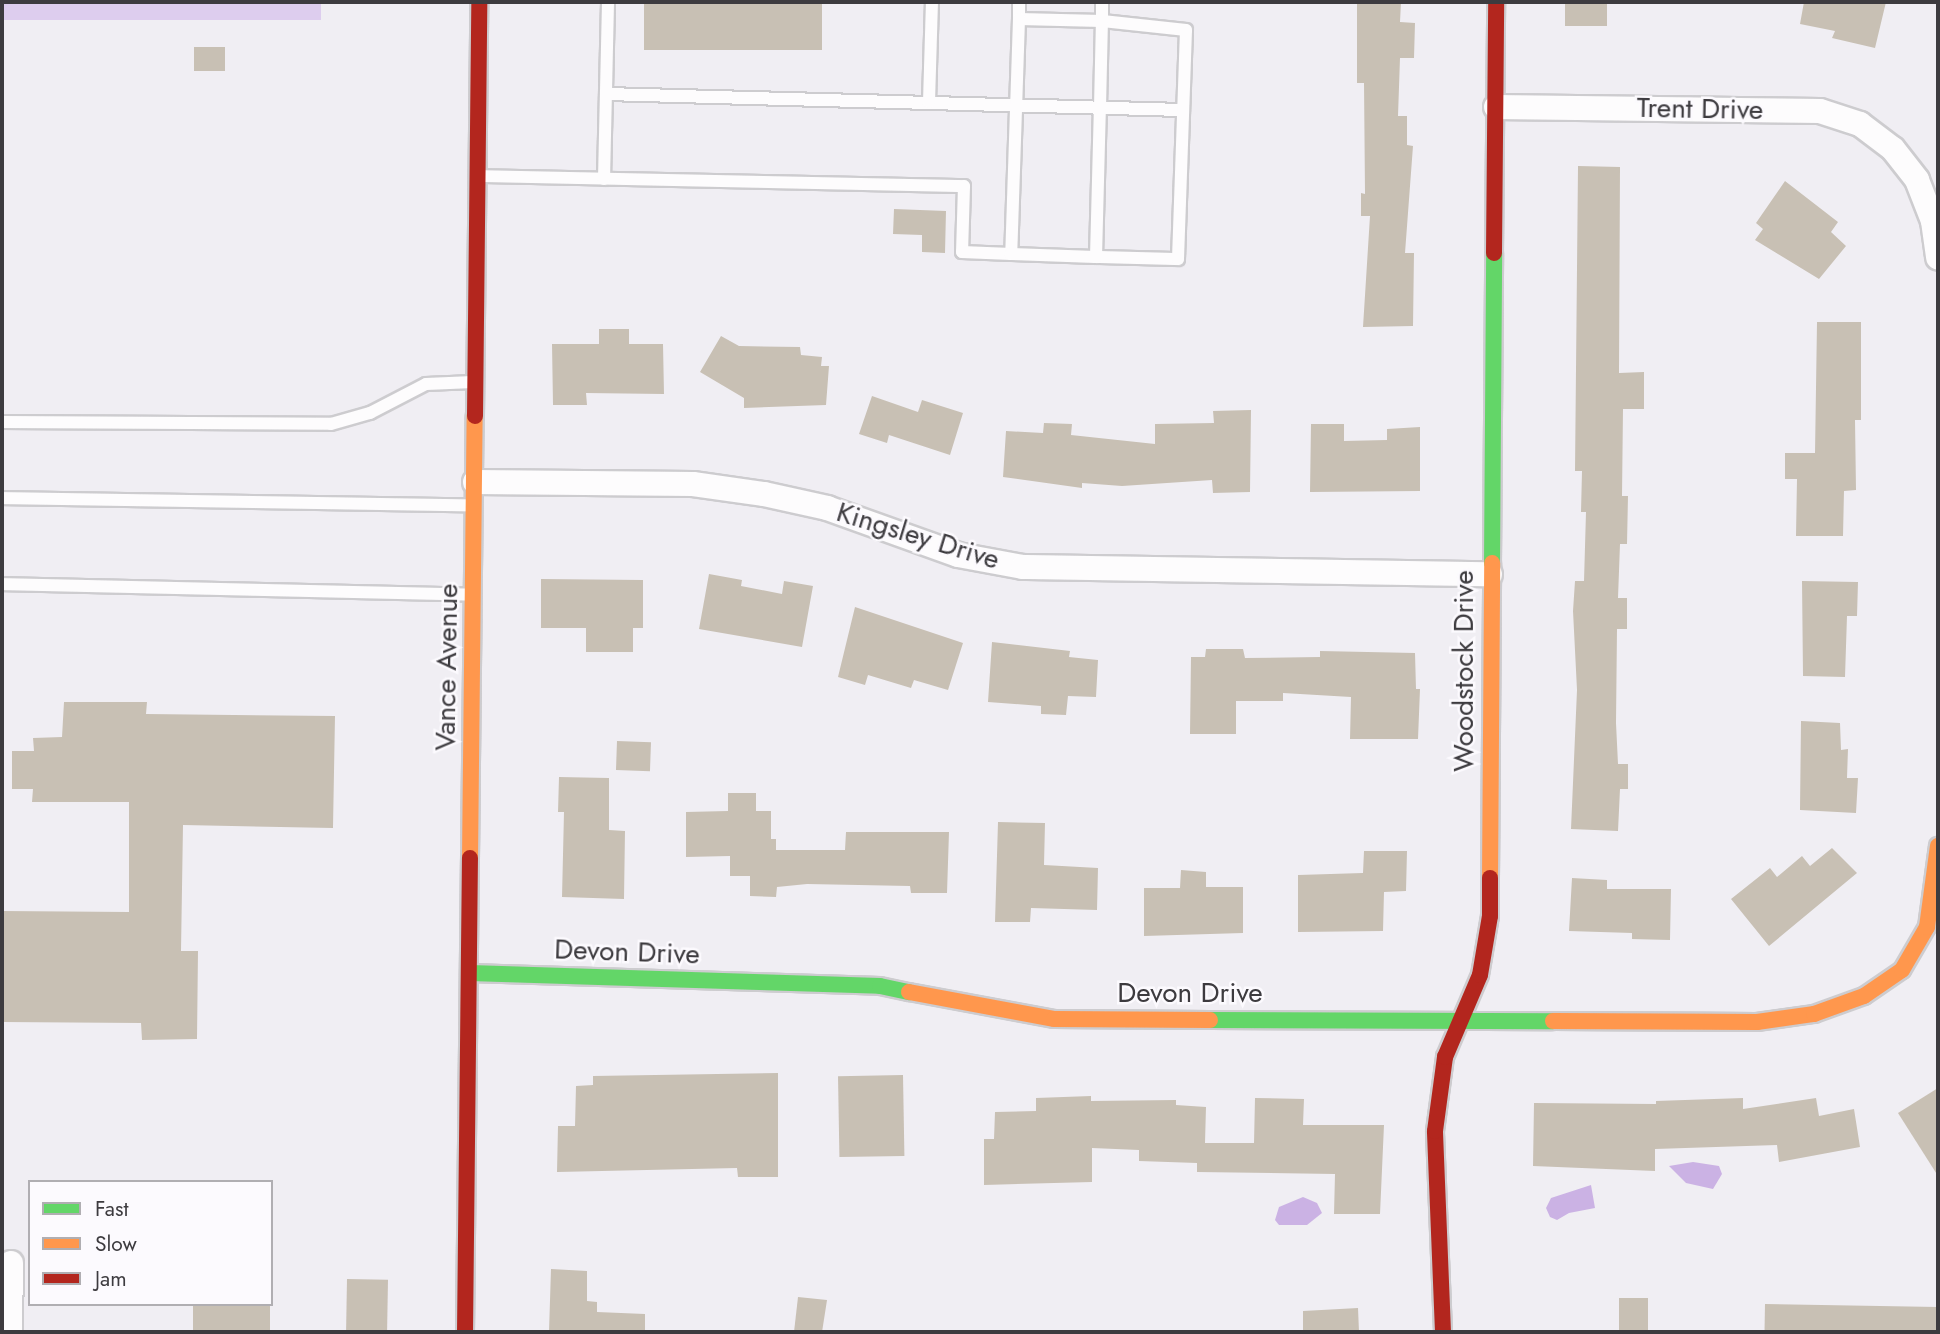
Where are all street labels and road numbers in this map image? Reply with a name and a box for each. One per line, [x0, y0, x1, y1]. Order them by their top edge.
street label: Trent Drive [1636, 91, 1764, 127]
street label: Kingsley Drive [833, 495, 1003, 577]
street label: Woodstock Drive [1447, 570, 1481, 772]
street label: Vance Avenue [429, 583, 465, 751]
street label: Devon Drive [554, 933, 700, 971]
street label: Devon Drive [1117, 976, 1263, 1010]

